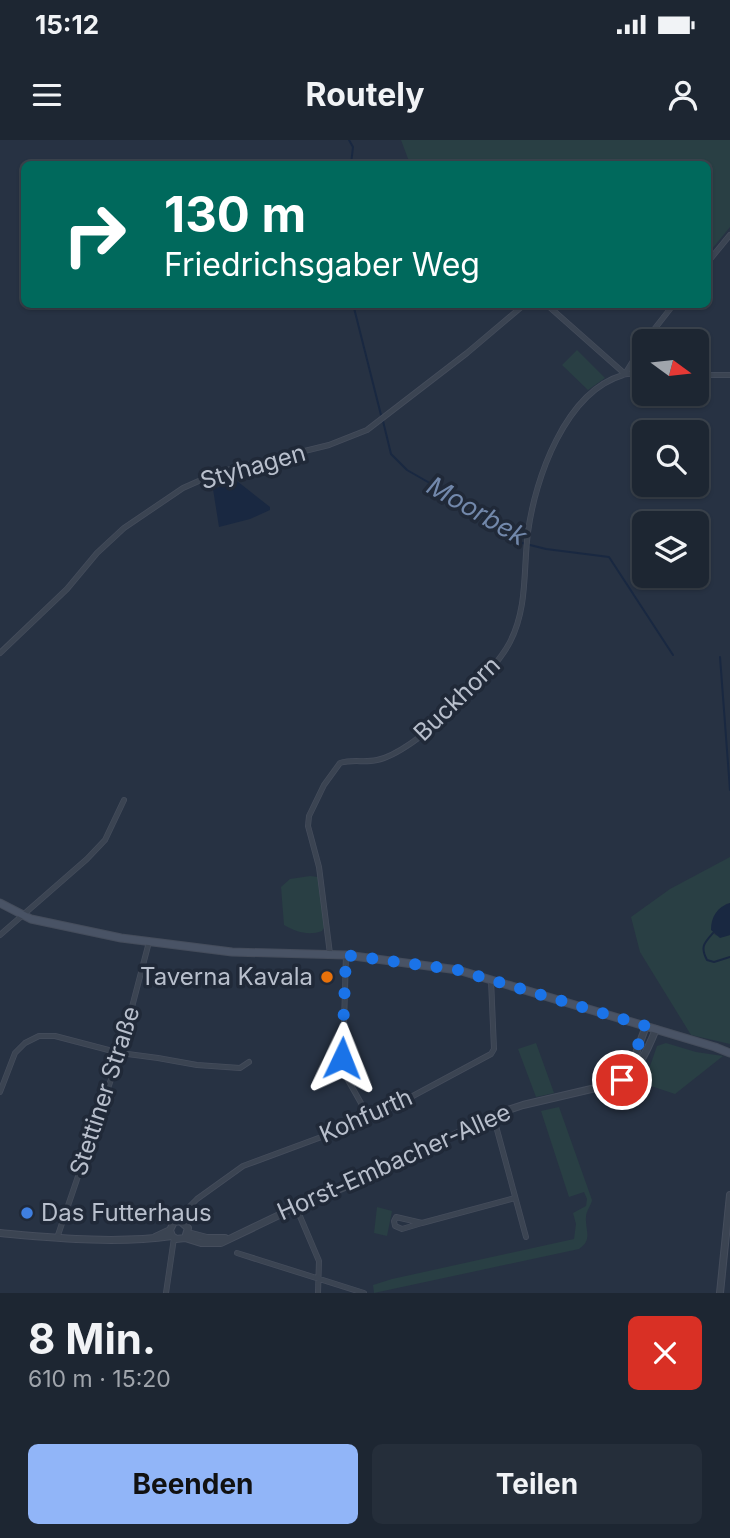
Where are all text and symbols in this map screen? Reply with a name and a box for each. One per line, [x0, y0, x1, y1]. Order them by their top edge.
text: 15:12 [35, 9, 99, 40]
text: Routely [306, 75, 424, 114]
icon: menu [28, 76, 66, 114]
icon: person [664, 76, 702, 114]
text: 130 m [164, 185, 306, 244]
icon: right [49, 189, 140, 280]
text: Friedrichsgaber Weg [164, 245, 480, 284]
north arrow [632, 329, 709, 406]
map controls [632, 329, 709, 588]
button: search [632, 420, 709, 497]
street label: Styhagen [197, 438, 309, 495]
water label: Moorbek [422, 470, 533, 552]
button: layers [632, 511, 709, 588]
street label: Buckhorn [407, 650, 506, 747]
place label: Taverna Kavala [140, 962, 313, 991]
marker: Taverna Kavala [319, 969, 335, 985]
street label: Stettiner Straße [63, 1002, 146, 1179]
position arrow [305, 1021, 379, 1095]
pin [592, 1050, 652, 1110]
icon: arrive [603, 1061, 641, 1099]
street label: Kohfurth [315, 1082, 417, 1149]
street label: Horst-Embacher-Allee [273, 1097, 515, 1226]
place label: Das Futterhaus [41, 1198, 212, 1227]
marker: Das Futterhaus [19, 1205, 35, 1221]
text: 8 Min. [28, 1313, 156, 1364]
button: close [628, 1316, 702, 1390]
text: 610 m · 15:20 [28, 1365, 171, 1393]
button: Beenden [28, 1444, 358, 1524]
button: Teilen [372, 1444, 702, 1524]

